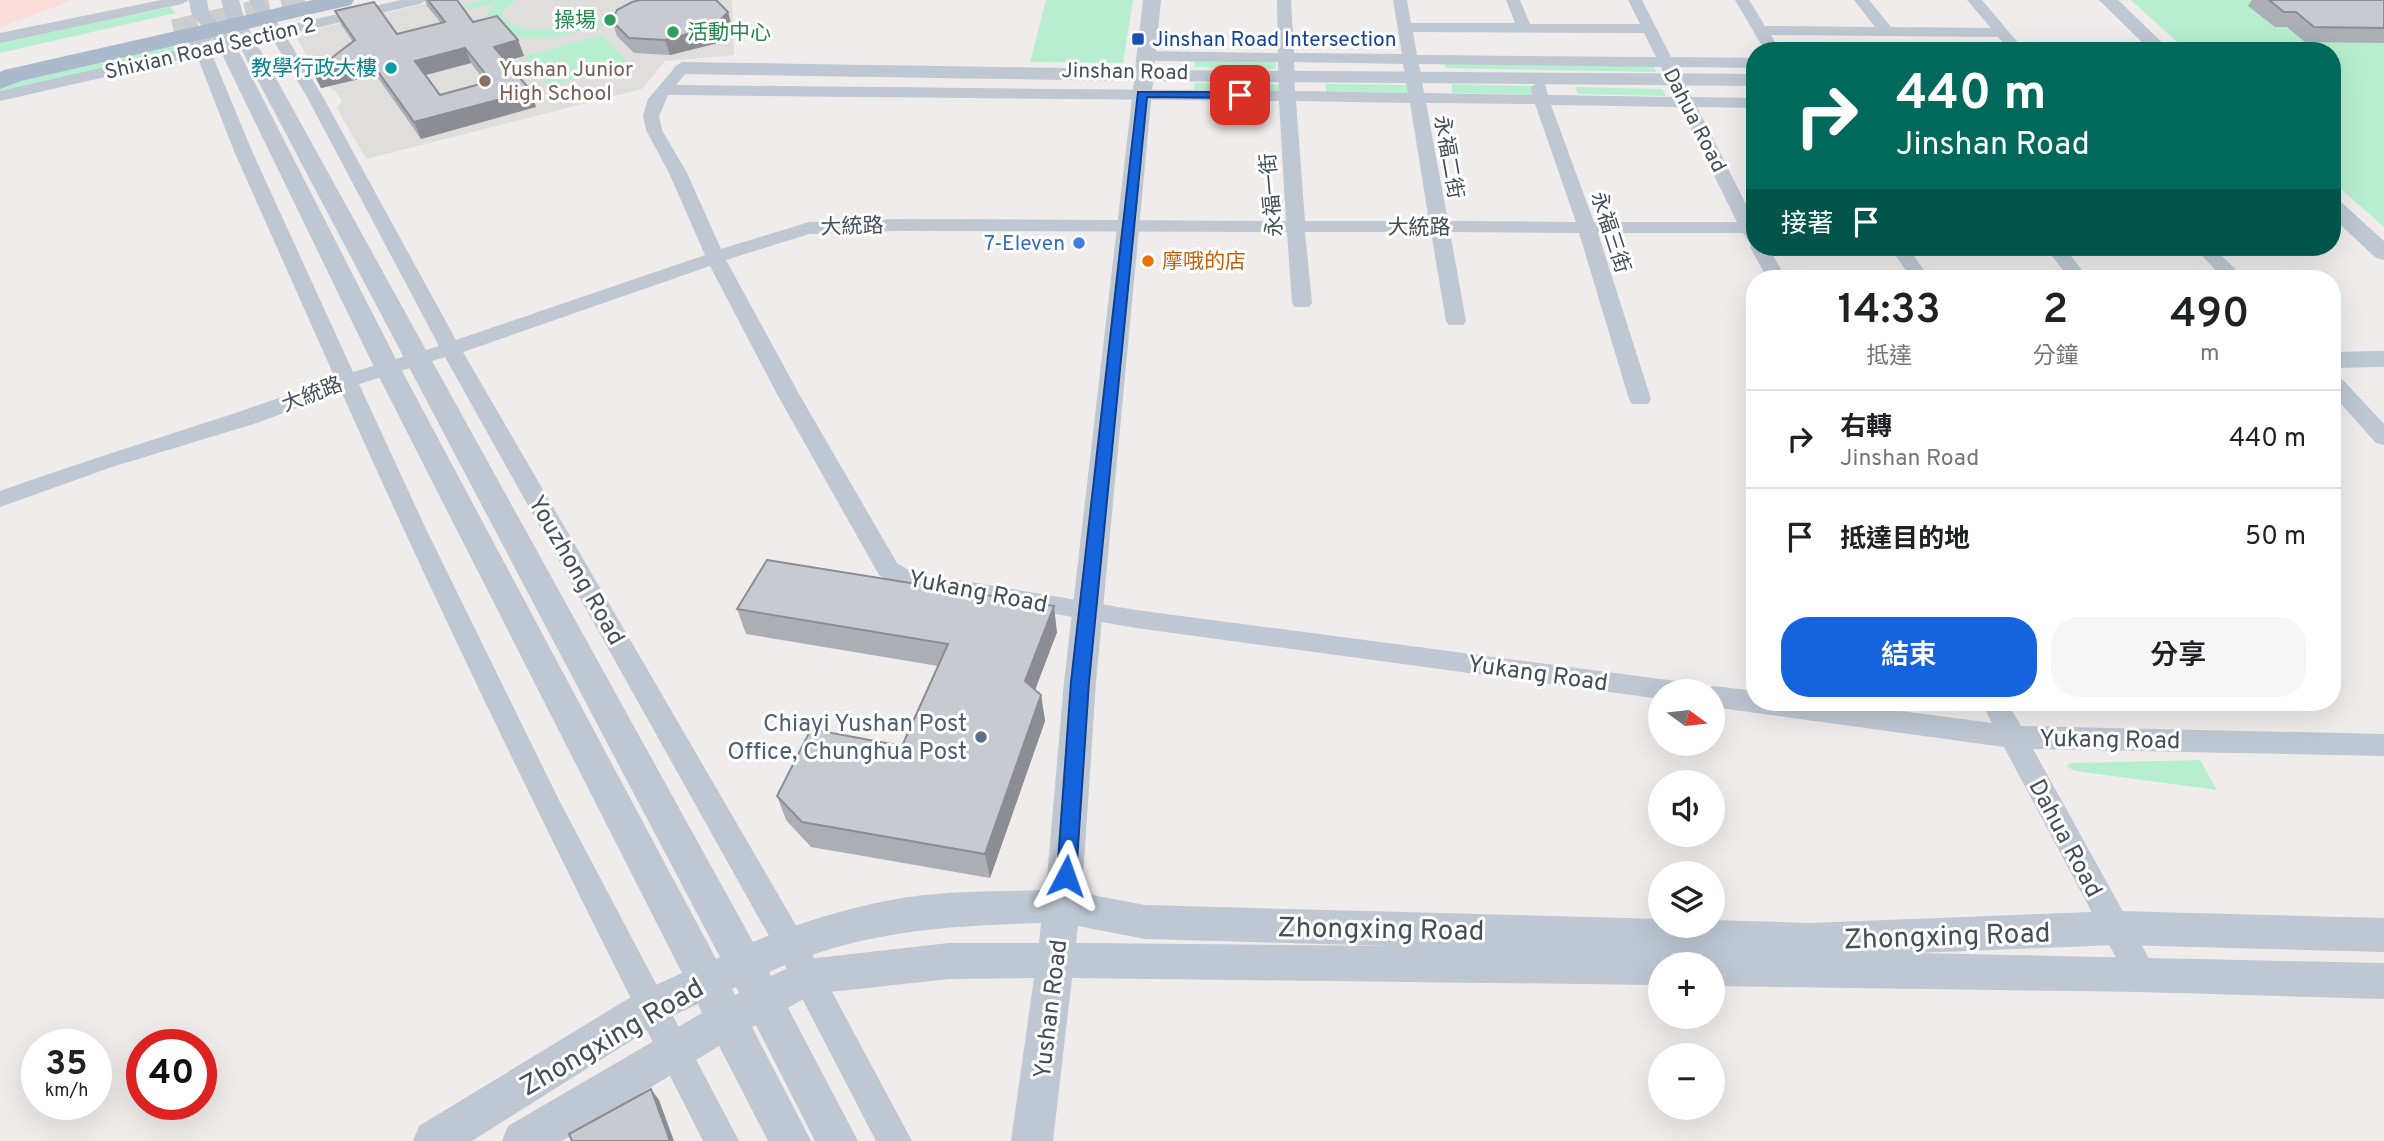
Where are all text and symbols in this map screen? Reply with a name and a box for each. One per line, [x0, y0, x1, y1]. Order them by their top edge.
place label: 操場 [554, 8, 596, 35]
street label: Shixian Road Section 2 [102, 12, 319, 87]
marker: 操場 [602, 12, 618, 28]
place label: 活動中心 [687, 20, 771, 47]
marker: 活動中心 [665, 24, 681, 40]
place label: Jinshan Road Intersection [1152, 27, 1397, 54]
marker: Jinshan Road Intersection [1130, 31, 1146, 47]
place label: 教學行政大樓 [251, 56, 377, 83]
place label: Yushan Junior High School [499, 57, 633, 108]
street label: Jinshan Road [1061, 58, 1189, 87]
marker: 教學行政大樓 [383, 60, 399, 76]
street label: Dahua Road [1656, 64, 1731, 177]
pin [1210, 65, 1270, 125]
text: 440 m [1896, 65, 2046, 127]
icon: right [1781, 70, 1872, 161]
marker: Yushan Junior High School [477, 73, 493, 89]
icon: arrive [1221, 76, 1259, 114]
street label: 永福二街 [1427, 114, 1468, 201]
text: Jinshan Road [1896, 126, 2090, 166]
street label: 永福一街 [1255, 152, 1290, 238]
street label: 永福三街 [1584, 188, 1635, 277]
icon: arrive [1847, 203, 1885, 241]
text: 接著 [1781, 209, 1833, 242]
street label: 大統路 [820, 213, 884, 242]
street label: 大統路 [1388, 215, 1451, 242]
place label: 7-Eleven [984, 231, 1065, 258]
marker: 7-Eleven [1071, 235, 1087, 251]
place label: 摩哦的店 [1162, 249, 1246, 276]
marker: 摩哦的店 [1140, 253, 1156, 269]
text: 14:33 [1838, 285, 1941, 338]
text: 2 [2043, 285, 2068, 338]
text: 490 [2170, 289, 2249, 342]
text: m [2200, 340, 2219, 369]
text: 抵達 [1866, 343, 1912, 372]
text: 分鐘 [2032, 343, 2078, 372]
street label: 大統路 [278, 372, 347, 419]
text: 右轉 [1840, 412, 1892, 445]
icon: right [1781, 420, 1819, 458]
text: 440 m [2229, 423, 2306, 456]
text: Jinshan Road [1840, 445, 1979, 474]
street label: Youzhong Road [520, 491, 630, 651]
icon: arrive [1781, 518, 1819, 556]
text: 50 m [2245, 521, 2306, 554]
text: 抵達目的地 [1840, 524, 1970, 557]
street label: Yukang Road [906, 565, 1050, 621]
button: 結束 [1781, 617, 2037, 697]
button: 分享 [2051, 617, 2306, 697]
street label: Yukang Road [1466, 650, 1610, 700]
north arrow [1648, 679, 1726, 756]
map controls [1648, 679, 1725, 1120]
place label: Chiayi Yushan Post Office, Chunghua Post [727, 710, 967, 768]
street label: Yukang Road [2039, 725, 2181, 757]
marker: Chiayi Yushan Post Office, Chunghua Post [973, 729, 989, 745]
button: sound [1648, 770, 1725, 847]
street label: Dahua Road [2021, 775, 2108, 903]
position arrow [1029, 839, 1103, 913]
button: layers [1648, 861, 1725, 938]
street label: Zhongxing Road [1277, 911, 1485, 951]
street label: Zhongxing Road [1843, 916, 2051, 960]
street label: Yushan Road [1029, 938, 1075, 1080]
button: + [1648, 952, 1725, 1029]
street label: Zhongxing Road [514, 971, 711, 1106]
speed limit sign: 40 [126, 1029, 217, 1120]
text: 35 [45, 1043, 88, 1087]
button: − [1648, 1043, 1725, 1120]
text: km/h [45, 1080, 88, 1103]

